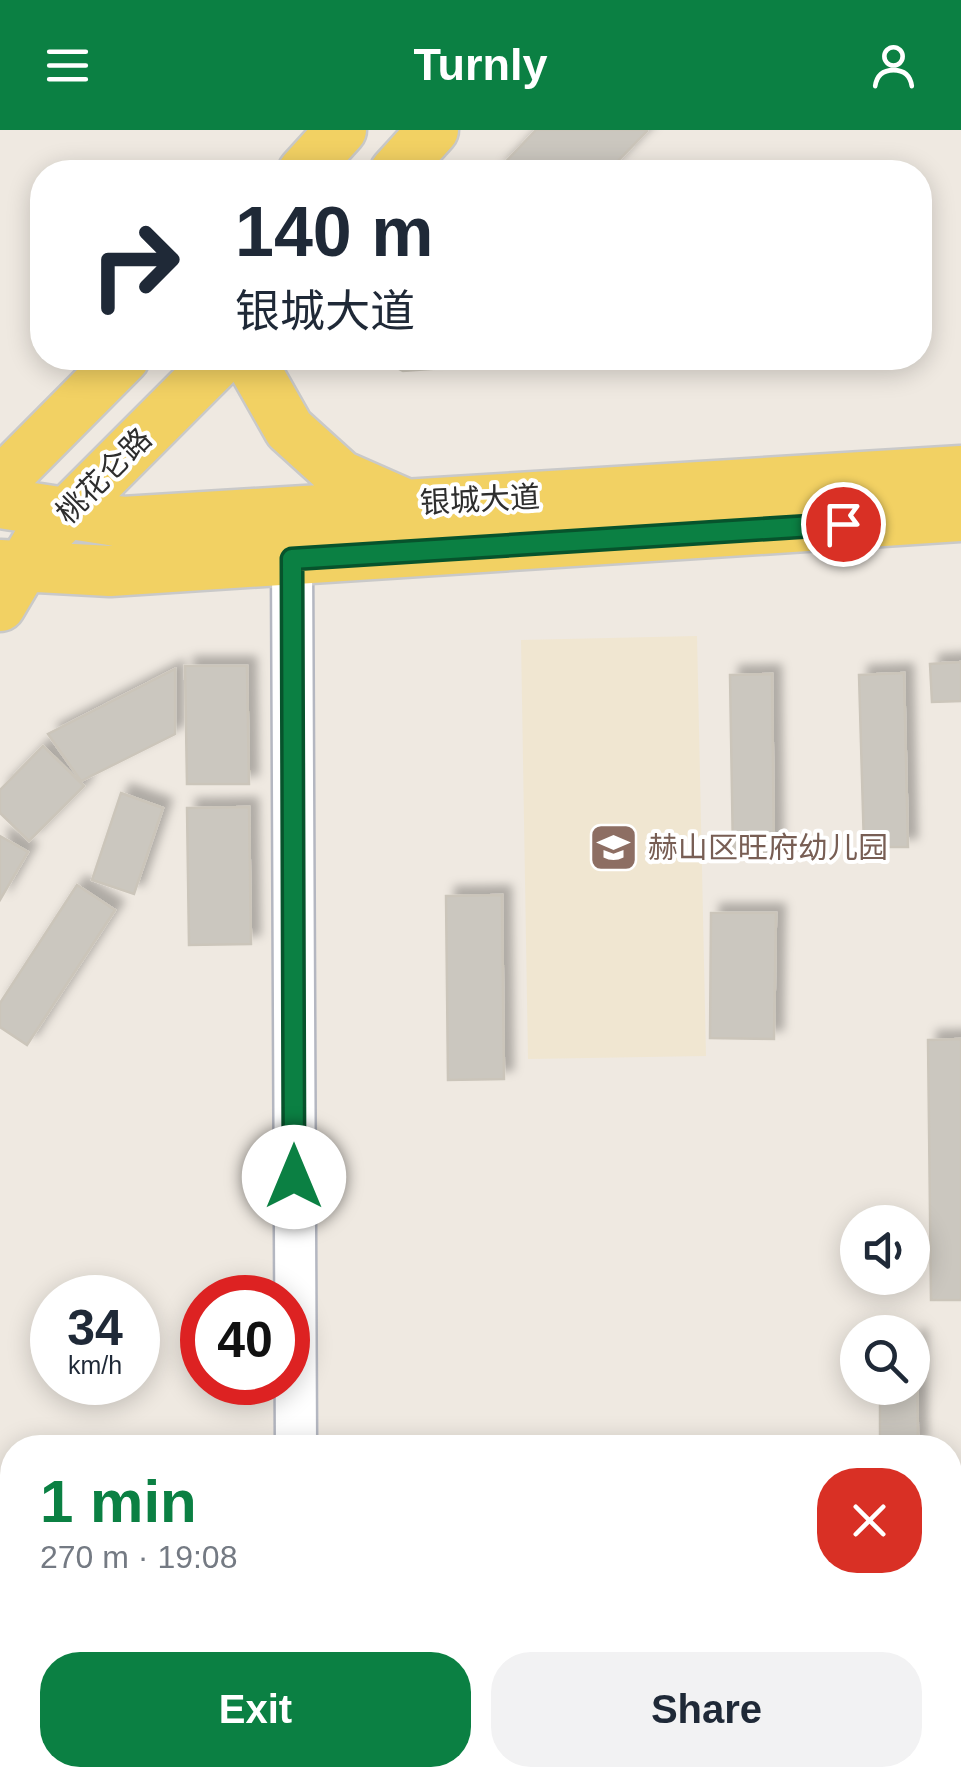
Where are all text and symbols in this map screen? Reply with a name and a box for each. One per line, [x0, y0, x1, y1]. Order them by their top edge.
icon: menu [40, 38, 95, 93]
icon: person [866, 38, 921, 93]
text: Turnly [413, 39, 548, 90]
text: 140 m [235, 193, 433, 271]
icon: right [70, 200, 200, 330]
text: 银城大道 [235, 286, 415, 337]
street label: 桃花仑路 [50, 422, 158, 530]
street label: 银城大道 [419, 480, 541, 519]
pin [801, 482, 886, 567]
icon: arrive [816, 497, 871, 552]
school or university icon: 赫山区旺府幼儿园 [587, 822, 639, 874]
place label: 赫山区旺府幼儿园 [648, 831, 888, 864]
position arrow [242, 1125, 346, 1229]
map controls [840, 1205, 930, 1405]
button: sound [840, 1205, 930, 1295]
speed limit sign: 40 [180, 1275, 310, 1405]
text: 34 [67, 1300, 123, 1356]
button: search [840, 1315, 930, 1405]
text: km/h [68, 1351, 122, 1379]
text: 1 min [40, 1468, 197, 1535]
button: close [817, 1468, 922, 1573]
text: 270 m · 19:08 [40, 1539, 237, 1575]
button: Exit [40, 1652, 471, 1767]
button: Share [491, 1652, 922, 1767]

